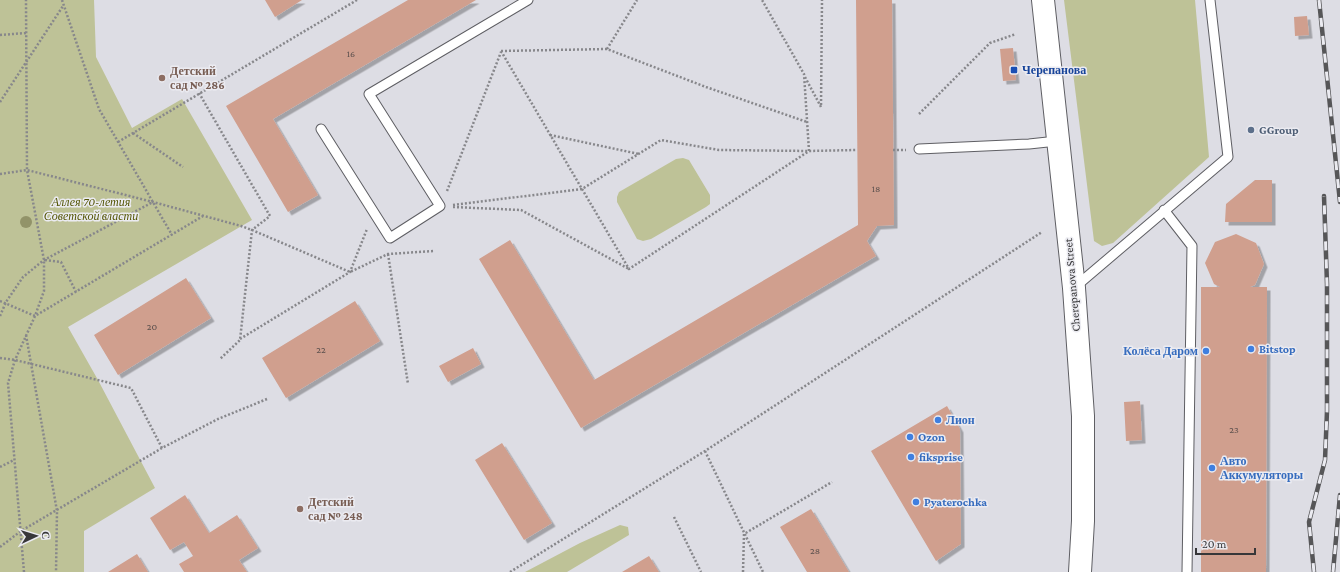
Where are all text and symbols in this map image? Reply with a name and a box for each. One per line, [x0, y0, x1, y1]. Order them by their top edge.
house number: 16 [347, 48, 355, 59]
place label: Черепанова [1022, 63, 1086, 77]
place label: Детский сад № 286 [170, 64, 225, 92]
marker: Черепанова [1009, 65, 1019, 75]
marker: Детский сад № 286 [157, 73, 167, 83]
place label: GGroup [1259, 123, 1299, 137]
marker: GGroup [1246, 125, 1256, 135]
house number: 18 [872, 183, 880, 194]
park label: Аллея 70-летия Советской власти [44, 195, 138, 223]
street label: Cherepanova Street [1061, 237, 1083, 332]
house number: 20 [147, 321, 158, 332]
place label: Bitstop [1259, 342, 1296, 356]
house number: 22 [316, 344, 326, 355]
place label: Колёса Даром [1123, 344, 1198, 358]
marker: Bitstop [1246, 344, 1256, 354]
marker: Колёса Даром [1201, 346, 1211, 356]
place label: Лион [946, 413, 975, 427]
marker: Лион [933, 415, 943, 425]
house number: 23 [1229, 424, 1239, 435]
place label: Ozon [918, 430, 945, 444]
marker: Ozon [905, 432, 915, 442]
place label: fiksprise [919, 450, 963, 464]
marker: fiksprise [906, 452, 916, 462]
place label: Авто Аккумуляторы [1220, 454, 1304, 482]
marker: Авто Аккумуляторы [1207, 463, 1217, 473]
place label: Детский сад № 248 [308, 495, 363, 523]
place label: Pyaterochka [924, 495, 987, 509]
marker: Pyaterochka [911, 497, 921, 507]
marker: Детский сад № 248 [295, 504, 305, 514]
north arrow [16, 516, 56, 556]
scale bar [1196, 530, 1255, 556]
text: С [40, 531, 52, 540]
text: 20 m [1202, 537, 1227, 551]
house number: 28 [810, 545, 820, 556]

